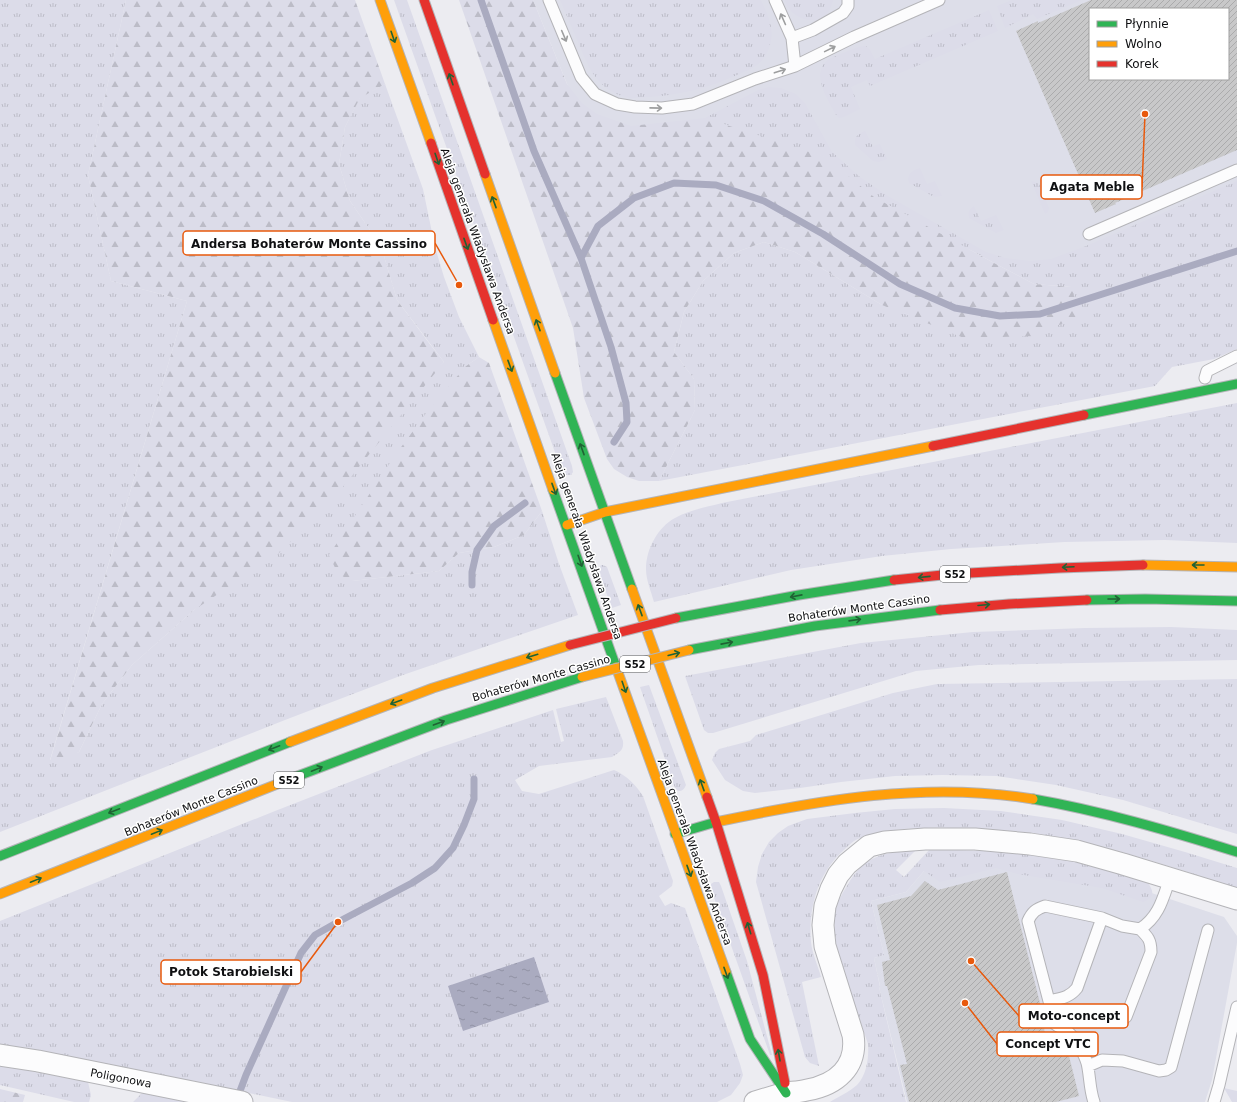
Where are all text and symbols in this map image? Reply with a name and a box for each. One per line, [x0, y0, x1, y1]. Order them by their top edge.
legend [1089, 8, 1229, 80]
one-way arrow [779, 14, 787, 26]
text: Płynnie [1125, 17, 1169, 31]
one-way arrow [390, 30, 398, 42]
one-way arrow [560, 30, 568, 42]
text: Wolno [1125, 37, 1162, 51]
one-way arrow [824, 45, 836, 52]
text: Korek [1125, 57, 1159, 71]
one-way arrow [773, 67, 786, 74]
one-way arrow [447, 74, 455, 86]
one-way arrow [649, 104, 662, 112]
street label: Aleja generała Władysława Andersa [438, 146, 517, 336]
one-way arrow [433, 153, 441, 165]
callout: Agata Meble [1041, 175, 1142, 199]
text: Agata Meble [1050, 180, 1134, 194]
one-way arrow [490, 196, 497, 209]
callout: Andersa Bohaterów Monte Cassino [183, 231, 435, 255]
text: Andersa Bohaterów Monte Cassino [191, 237, 427, 251]
one-way arrow [463, 237, 471, 249]
one-way arrow [533, 319, 541, 331]
one-way arrow [507, 360, 515, 372]
one-way arrow [578, 443, 585, 456]
street label: Aleja generała Władysława Andersa [548, 451, 625, 641]
one-way arrow [551, 482, 558, 495]
one-way arrow [576, 555, 584, 567]
one-way arrow [1192, 561, 1205, 569]
one-way arrow [1062, 564, 1075, 571]
road number: S52 [940, 566, 970, 582]
one-way arrow [918, 573, 931, 580]
street label: Bohaterów Monte Cassino [787, 592, 931, 625]
one-way arrow [790, 592, 803, 600]
one-way arrow [1107, 595, 1120, 603]
one-way arrow [977, 602, 990, 609]
one-way arrow [635, 605, 643, 617]
one-way arrow [848, 616, 861, 624]
one-way arrow [720, 638, 733, 646]
one-way arrow [667, 650, 680, 657]
street label: Bohaterów Monte Cassino [471, 652, 612, 704]
one-way arrow [526, 653, 539, 660]
road number: S52 [620, 656, 650, 672]
one-way arrow [621, 681, 628, 694]
one-way arrow [390, 698, 402, 706]
one-way arrow [432, 718, 444, 726]
one-way arrow [269, 745, 281, 753]
street label: Aleja generała Władysława Andersa [655, 757, 734, 947]
one-way arrow [311, 764, 323, 772]
road number: S52 [274, 772, 304, 788]
street label: Bohaterów Monte Cassino [122, 774, 260, 839]
one-way arrow [698, 780, 706, 792]
one-way arrow [109, 808, 121, 816]
one-way arrow [151, 827, 163, 835]
one-way arrow [685, 864, 693, 876]
one-way arrow [30, 875, 42, 883]
one-way arrow [745, 922, 752, 935]
callout: Potok Starobielski [161, 960, 301, 984]
text: Potok Starobielski [169, 965, 293, 979]
one-way arrow [722, 966, 730, 978]
callout: Moto-concept [1019, 1004, 1128, 1028]
text: Moto-concept [1028, 1009, 1121, 1023]
callout: Concept VTC [997, 1032, 1098, 1056]
text: Concept VTC [1005, 1037, 1091, 1051]
one-way arrow [775, 1048, 783, 1061]
street label: Poligonowa [89, 1066, 153, 1091]

